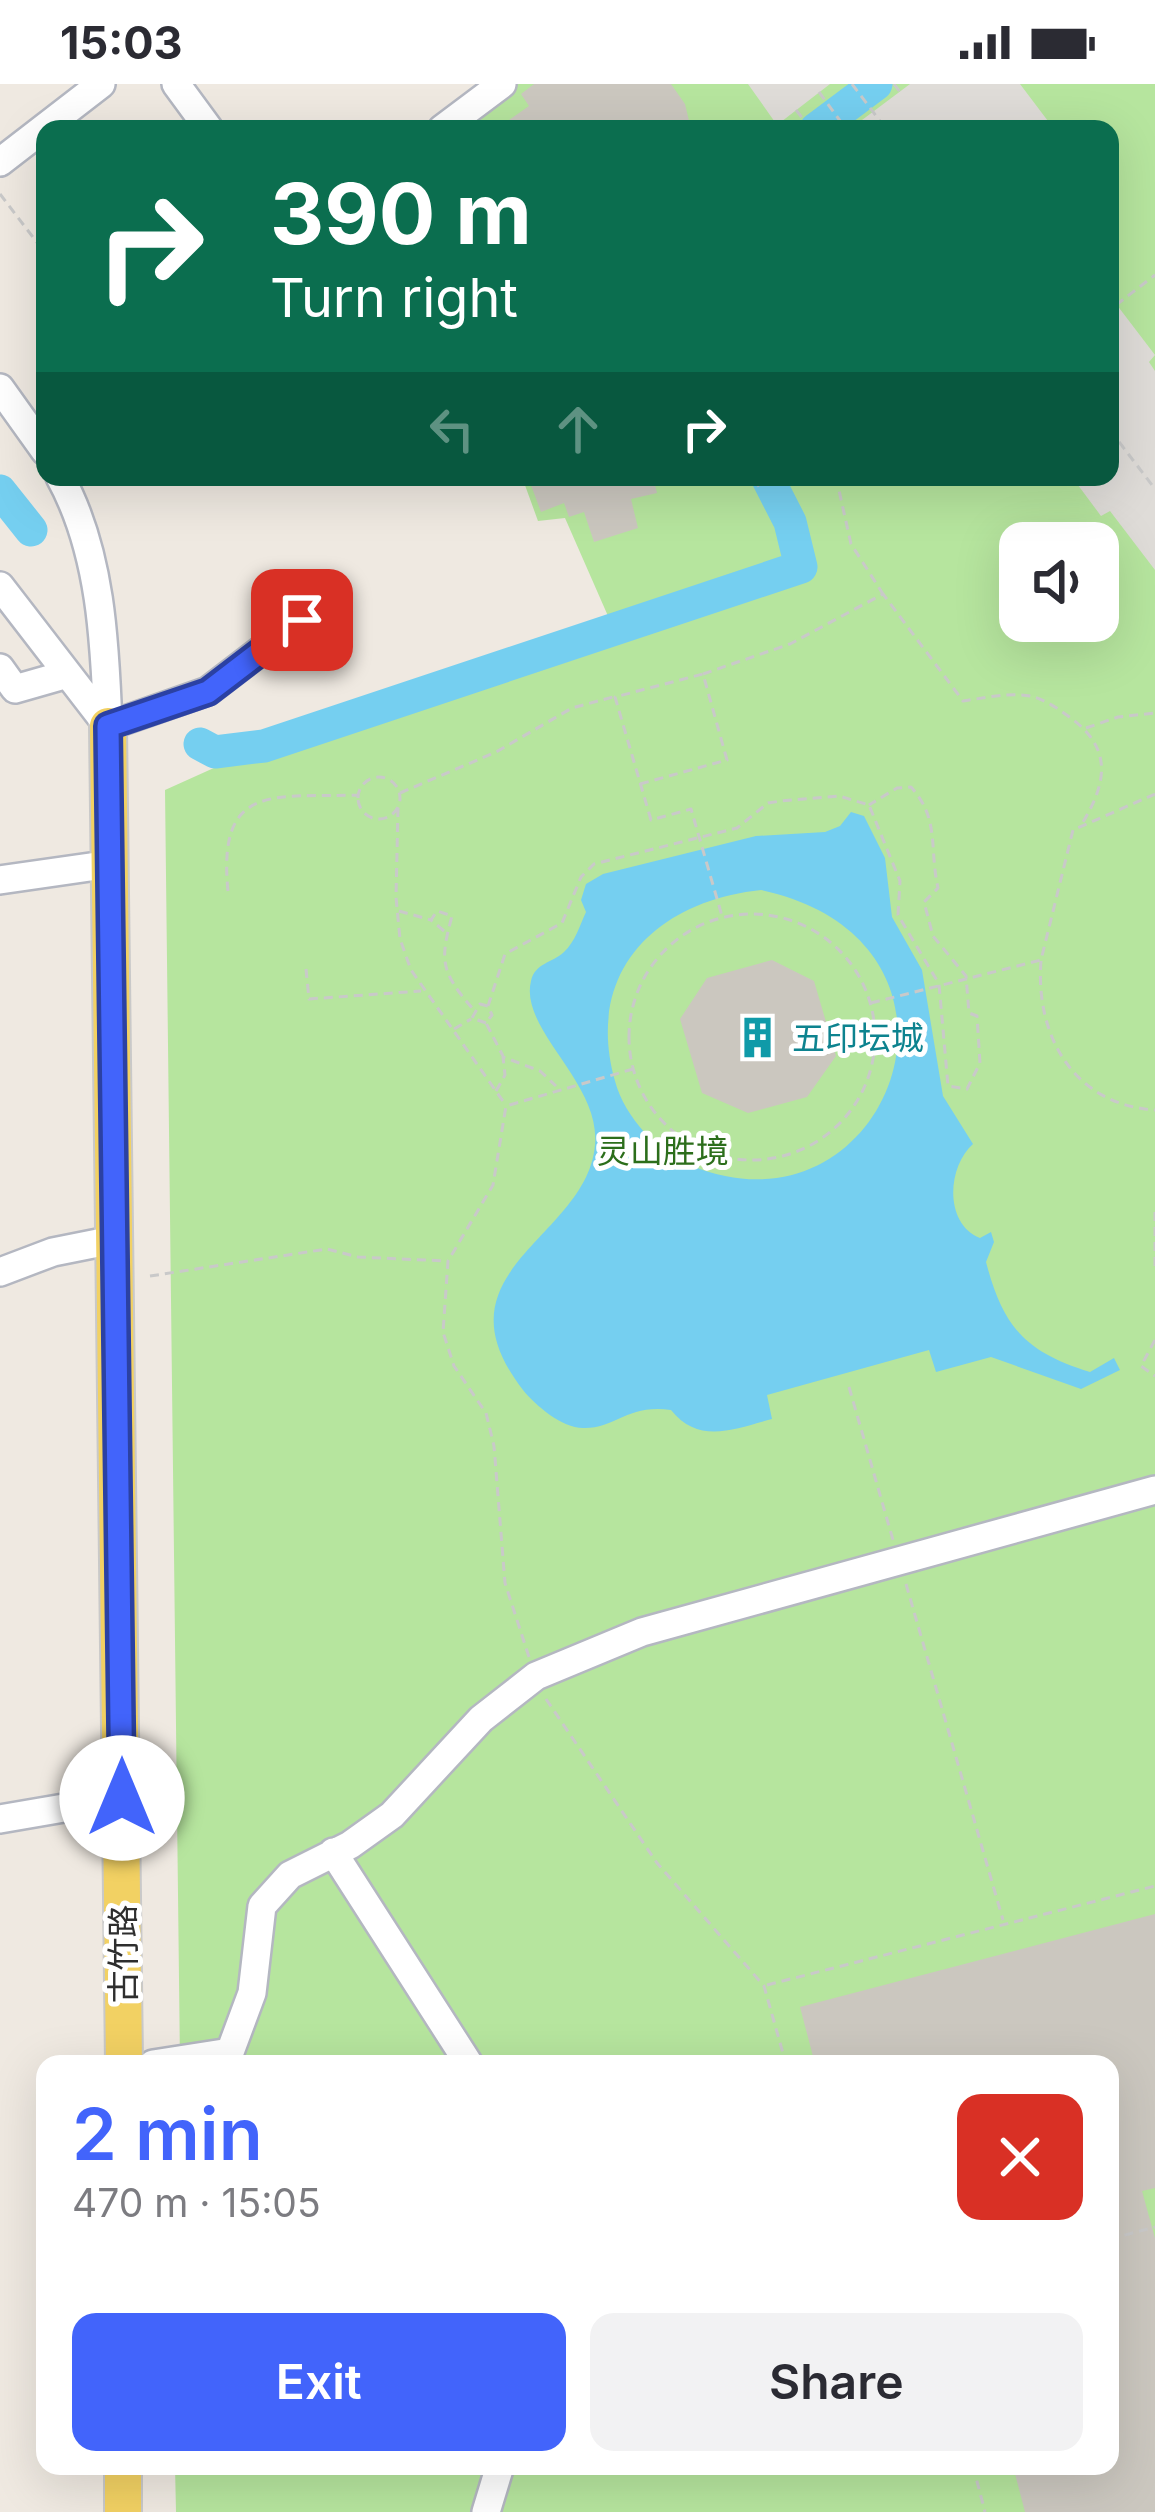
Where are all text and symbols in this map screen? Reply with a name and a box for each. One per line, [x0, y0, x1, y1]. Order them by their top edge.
text: 15:03 [60, 15, 183, 70]
text: 390 m [270, 163, 532, 264]
icon: right [72, 168, 228, 324]
text: Turn right [270, 265, 518, 330]
icon: left [419, 396, 485, 462]
icon: ahead [545, 396, 611, 462]
icon: right [671, 396, 737, 462]
map controls [999, 522, 1119, 642]
button: sound [999, 522, 1119, 642]
pin [251, 569, 353, 671]
icon: arrive [269, 587, 335, 653]
building icon: 五印坛城 [735, 1015, 781, 1061]
place label: 五印坛城 [792, 1018, 924, 1058]
park label: 灵山胜境 [597, 1131, 729, 1171]
position arrow [59, 1735, 185, 1861]
street label: 古竹路 [103, 1905, 143, 2004]
text: 2 min [72, 2090, 263, 2177]
button: close [957, 2094, 1083, 2220]
text: 470 m · 15:05 [72, 2179, 321, 2226]
button: Exit [72, 2313, 566, 2451]
button: Share [590, 2313, 1083, 2451]

